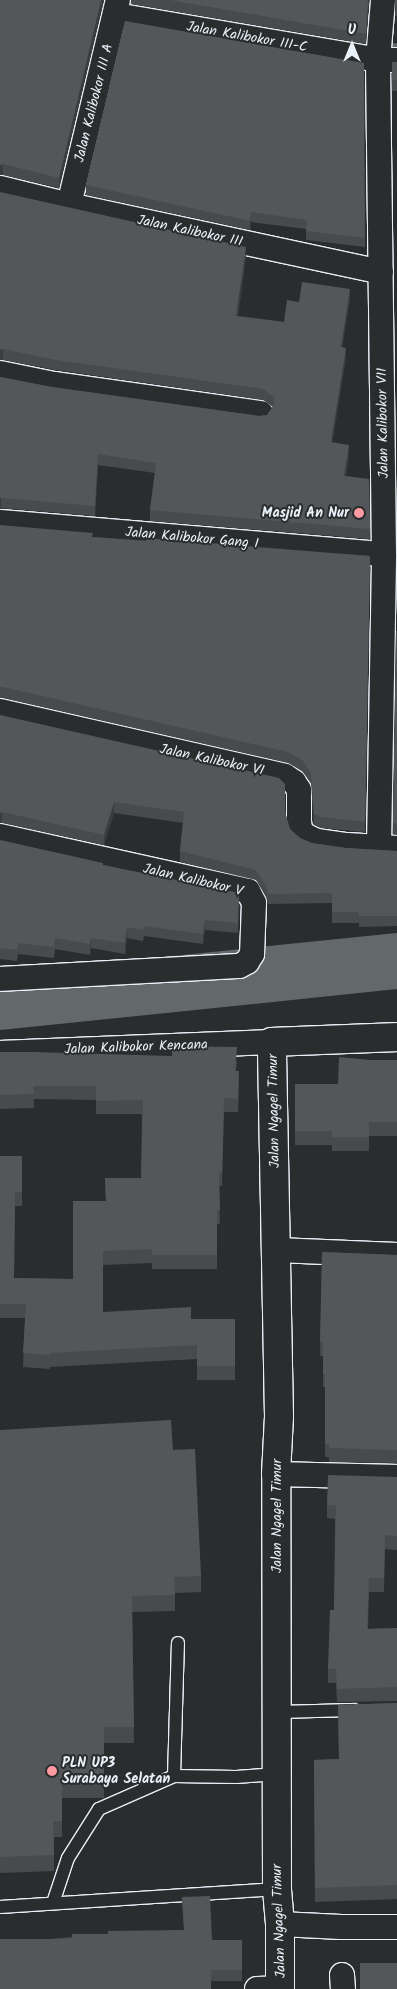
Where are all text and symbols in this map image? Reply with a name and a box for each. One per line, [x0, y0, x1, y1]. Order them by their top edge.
street label: Jalan Kalibokor III-C [185, 18, 309, 56]
text: U [348, 19, 356, 41]
north arrow [327, 20, 377, 70]
street label: Jalan Kalibokor III A [71, 42, 117, 164]
street label: Jalan Kalibokor III [136, 212, 244, 250]
street label: Jalan Kalibokor VII [374, 367, 392, 479]
place label: Masjid An Nur [262, 505, 349, 521]
marker: Masjid An Nur [353, 507, 365, 519]
street label: Jalan Kalibokor Gang I [125, 524, 259, 552]
street label: Jalan Kalibokor VI [158, 741, 266, 779]
street label: Jalan Kalibokor V [141, 860, 245, 900]
street label: Jalan Kalibokor Kencana [64, 1036, 208, 1058]
street label: Jalan Ngagel Timur [265, 1054, 283, 1168]
street label: Jalan Ngagel Timur [269, 1459, 285, 1573]
place label: PLN UP3 Surabaya Selatan [62, 1755, 170, 1788]
marker: PLN UP3 Surabaya Selatan [46, 1765, 58, 1777]
street label: Jalan Ngagel Timur [269, 1864, 289, 1978]

